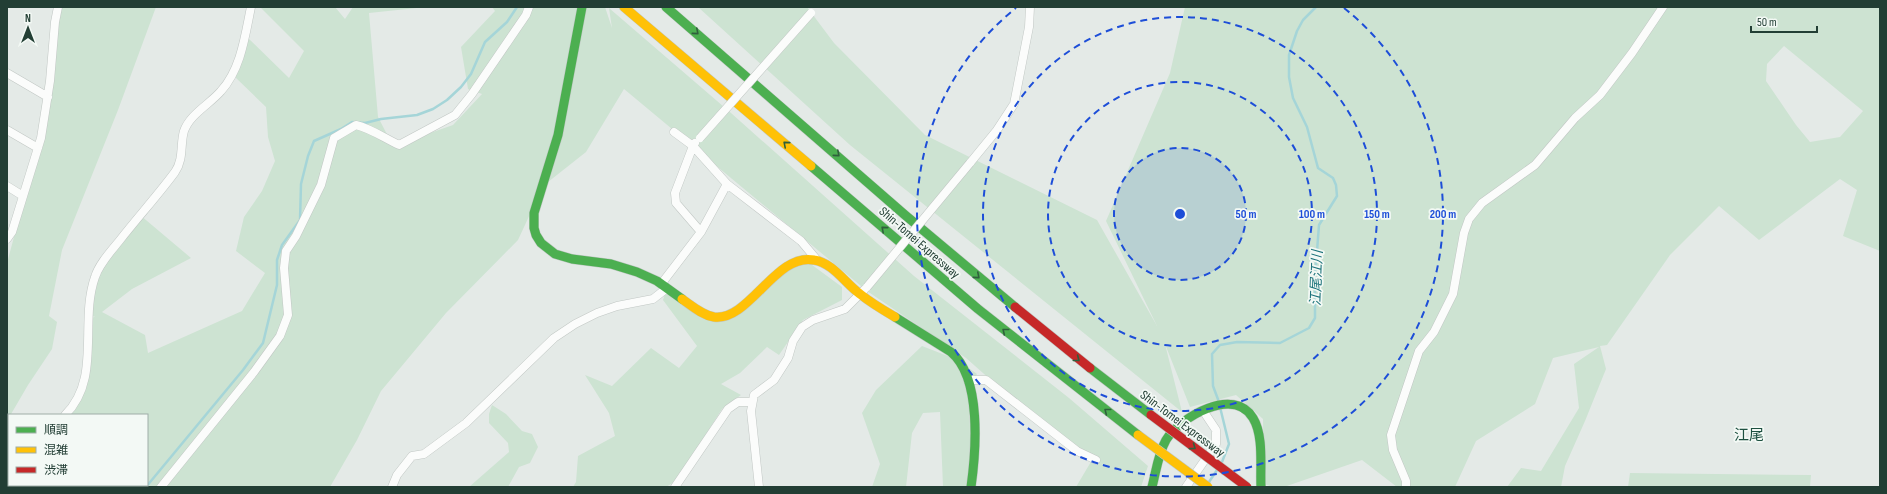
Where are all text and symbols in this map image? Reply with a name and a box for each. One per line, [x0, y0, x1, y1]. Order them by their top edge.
north arrow [8, 8, 48, 48]
scale bar [1751, 8, 1817, 34]
text: N [25, 12, 31, 25]
text: 50 m [1757, 15, 1777, 30]
one-way arrow [691, 28, 698, 35]
one-way arrow [783, 142, 790, 149]
one-way arrow [832, 149, 839, 156]
street label: Shin-Tomei Expressway [876, 203, 963, 282]
centre of rings [1173, 207, 1187, 221]
text: 50 m [1236, 207, 1256, 222]
text: 100 m [1299, 207, 1325, 222]
text: 150 m [1364, 207, 1390, 222]
text: 200 m [1430, 207, 1456, 222]
one-way arrow [882, 226, 889, 233]
water label: 江尾江川 [1307, 248, 1326, 306]
one-way arrow [972, 272, 979, 279]
one-way arrow [1002, 328, 1009, 335]
one-way arrow [1072, 354, 1079, 361]
street label: Shin-Tomei Expressway [1137, 387, 1228, 461]
one-way arrow [1104, 409, 1111, 416]
legend [8, 414, 148, 486]
text: 順調 [44, 423, 68, 438]
district label: 江尾 [1734, 426, 1764, 445]
one-way arrow [1189, 442, 1196, 449]
text: 混雑 [44, 443, 68, 458]
text: 渋滞 [44, 463, 68, 478]

